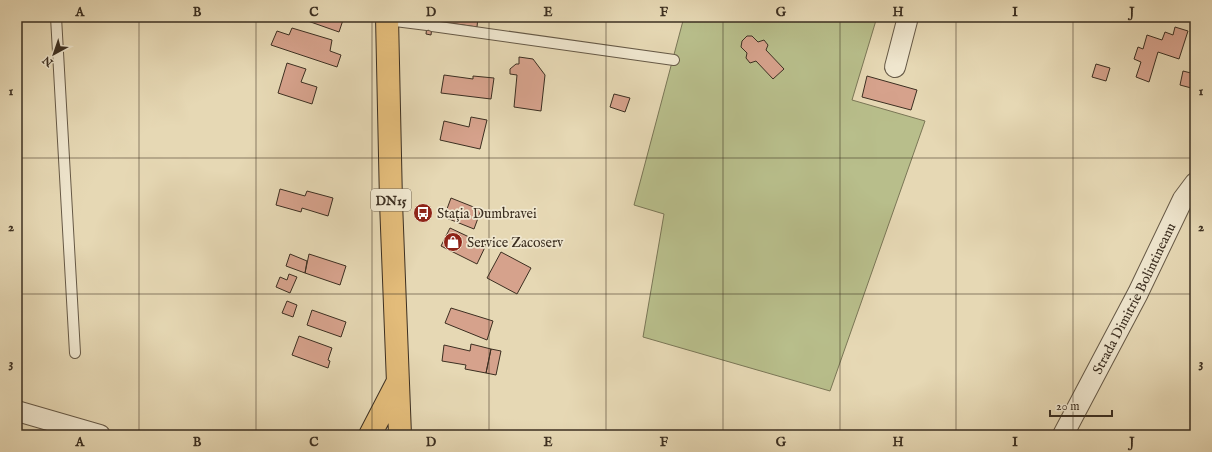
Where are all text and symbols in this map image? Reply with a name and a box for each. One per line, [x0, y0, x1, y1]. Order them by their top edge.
text: A [75, 4, 86, 21]
text: B [193, 4, 202, 21]
text: C [309, 4, 319, 21]
text: D [426, 4, 437, 21]
text: E [543, 4, 553, 21]
text: F [660, 4, 669, 21]
text: G [776, 4, 787, 21]
text: H [892, 4, 904, 21]
text: I [1012, 4, 1018, 21]
text: J [1127, 4, 1135, 21]
north arrow [34, 34, 74, 74]
text: N [40, 52, 57, 70]
text: 1 [9, 83, 14, 100]
text: 1 [1199, 83, 1204, 100]
road number: DN15 [371, 189, 411, 211]
bus stop icon: Stația Dumbravei [412, 202, 434, 224]
place label: Stația Dumbravei [437, 205, 537, 223]
text: 2 [8, 219, 14, 236]
text: 2 [1198, 219, 1204, 236]
street label: Strada Dimitrie Bolintineanu [1089, 220, 1180, 378]
shop icon: Service Zacoserv [442, 231, 464, 253]
place label: Service Zacoserv [467, 234, 564, 252]
text: 3 [9, 355, 14, 372]
text: 3 [1199, 355, 1204, 372]
scale bar [1050, 392, 1112, 418]
text: 20 m [1056, 399, 1079, 414]
text: A [75, 434, 86, 451]
text: B [193, 434, 202, 451]
text: C [309, 434, 319, 451]
text: D [426, 434, 437, 451]
text: E [543, 434, 553, 451]
text: F [660, 434, 669, 451]
text: G [776, 434, 787, 451]
text: H [892, 434, 904, 451]
text: I [1012, 434, 1018, 451]
text: J [1127, 434, 1135, 451]

